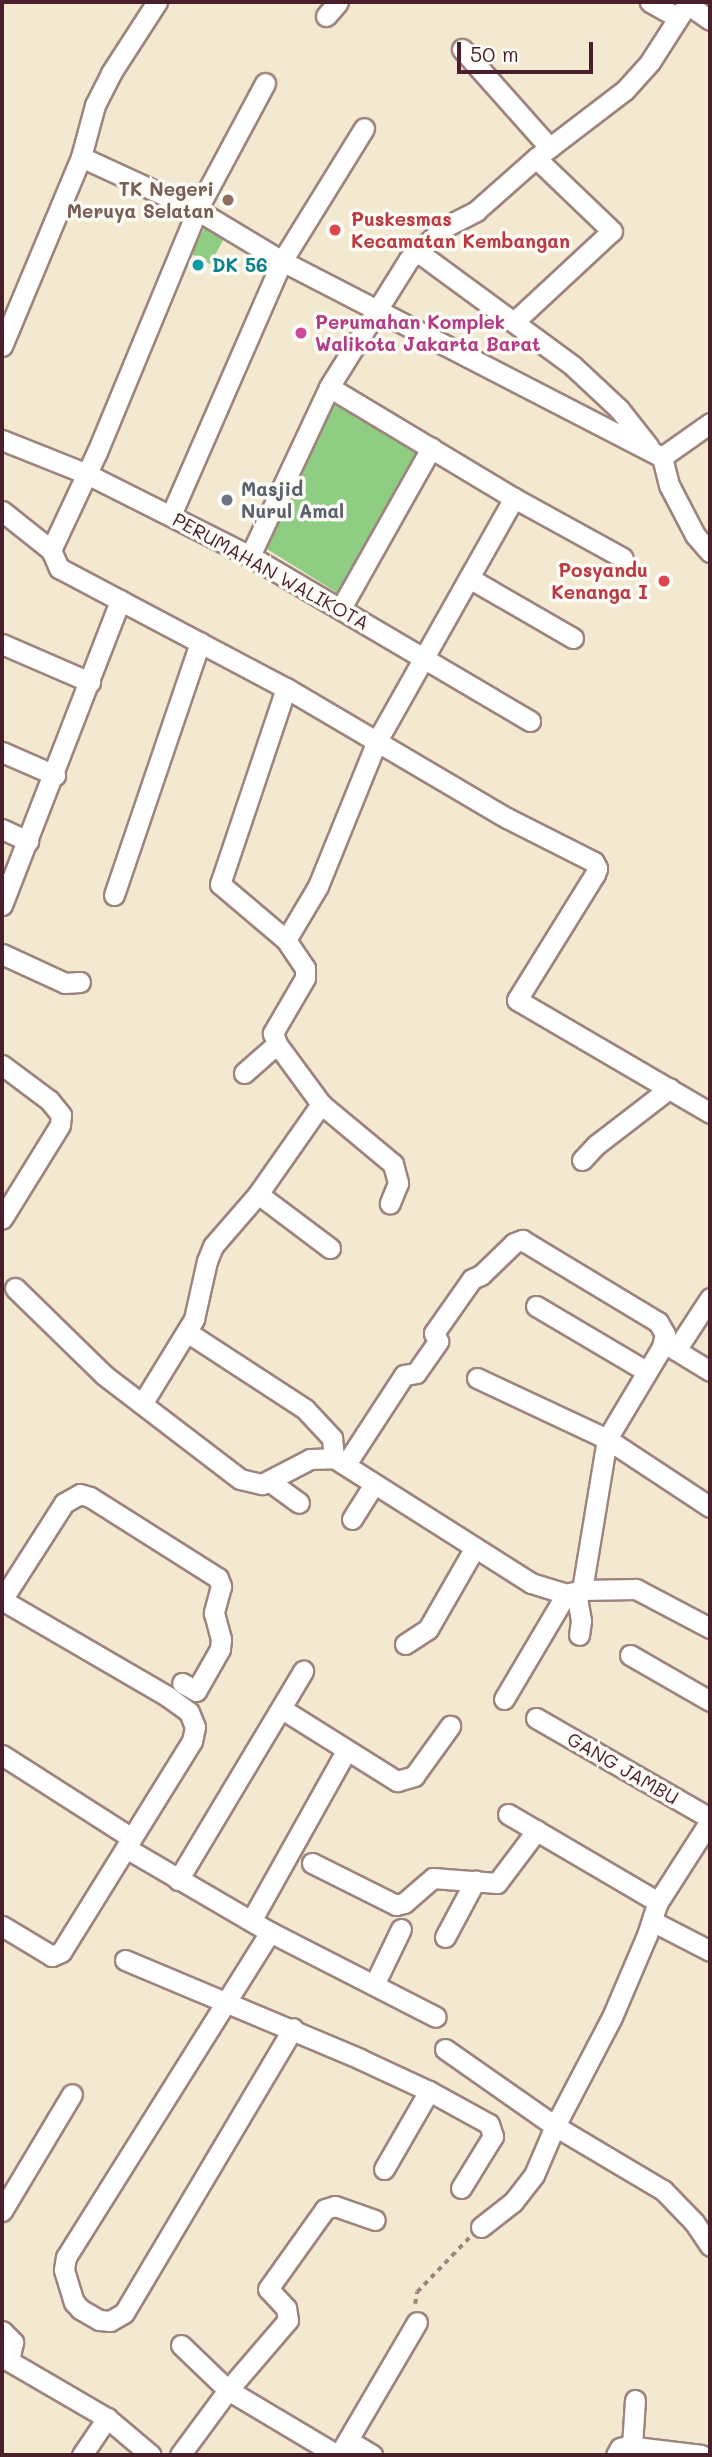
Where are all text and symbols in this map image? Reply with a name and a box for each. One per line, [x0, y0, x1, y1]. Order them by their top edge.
scale bar [460, 28, 596, 72]
text: 50 m [470, 40, 519, 67]
place label: TK Negeri Meruya Selatan [67, 178, 214, 222]
marker: TK Negeri Meruya Selatan [220, 192, 236, 208]
place label: Puskesmas Kecamatan Kembangan [351, 208, 570, 252]
marker: Puskesmas Kecamatan Kembangan [325, 220, 345, 240]
place label: DK 56 [212, 254, 268, 276]
marker: DK 56 [190, 257, 206, 273]
place label: Perumahan Komplek Walikota Jakarta Barat [315, 311, 541, 355]
marker: Perumahan Komplek Walikota Jakarta Barat [293, 325, 309, 341]
place label: Masjid Nurul Amal [241, 478, 344, 522]
marker: Masjid Nurul Amal [219, 492, 235, 508]
street label: PERUMAHAN WALIKOTA [169, 507, 373, 635]
place label: Posyandu Kenanga I [551, 559, 648, 603]
marker: Posyandu Kenanga I [654, 571, 674, 591]
street label: GANG JAMBU [563, 1727, 683, 1809]

